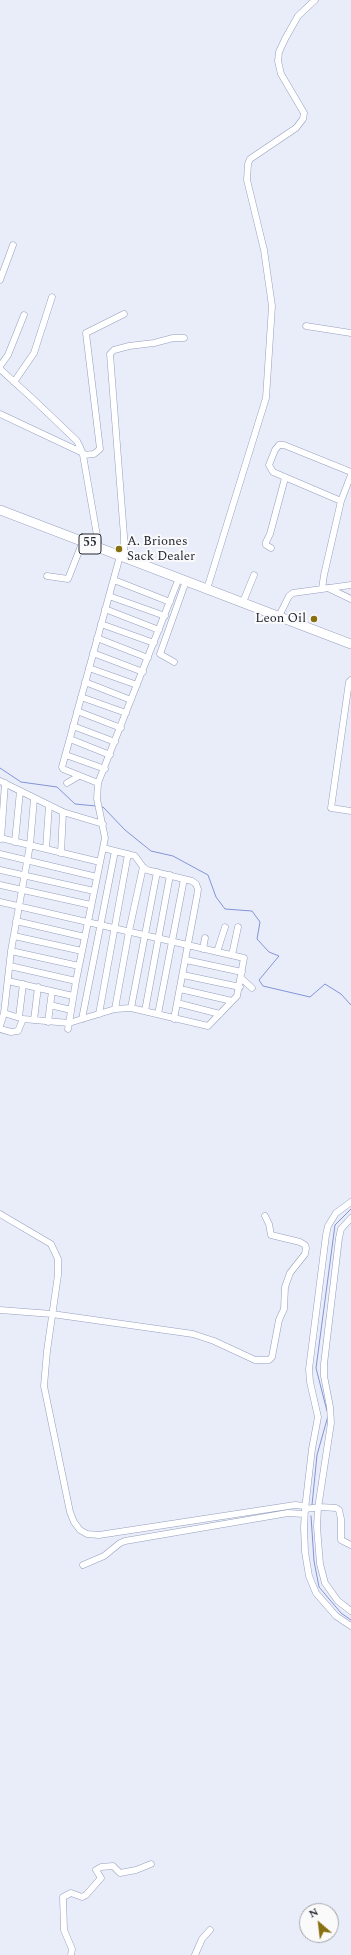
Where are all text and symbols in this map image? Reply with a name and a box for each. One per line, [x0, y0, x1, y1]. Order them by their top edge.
road number: 55 [79, 534, 101, 554]
place label: A. Briones Sack Dealer [127, 534, 195, 565]
marker: A. Briones Sack Dealer [114, 544, 124, 554]
place label: Leon Oil [255, 611, 306, 627]
marker: Leon Oil [309, 614, 319, 624]
north arrow [299, 1903, 339, 1943]
text: N [306, 1903, 322, 1922]

